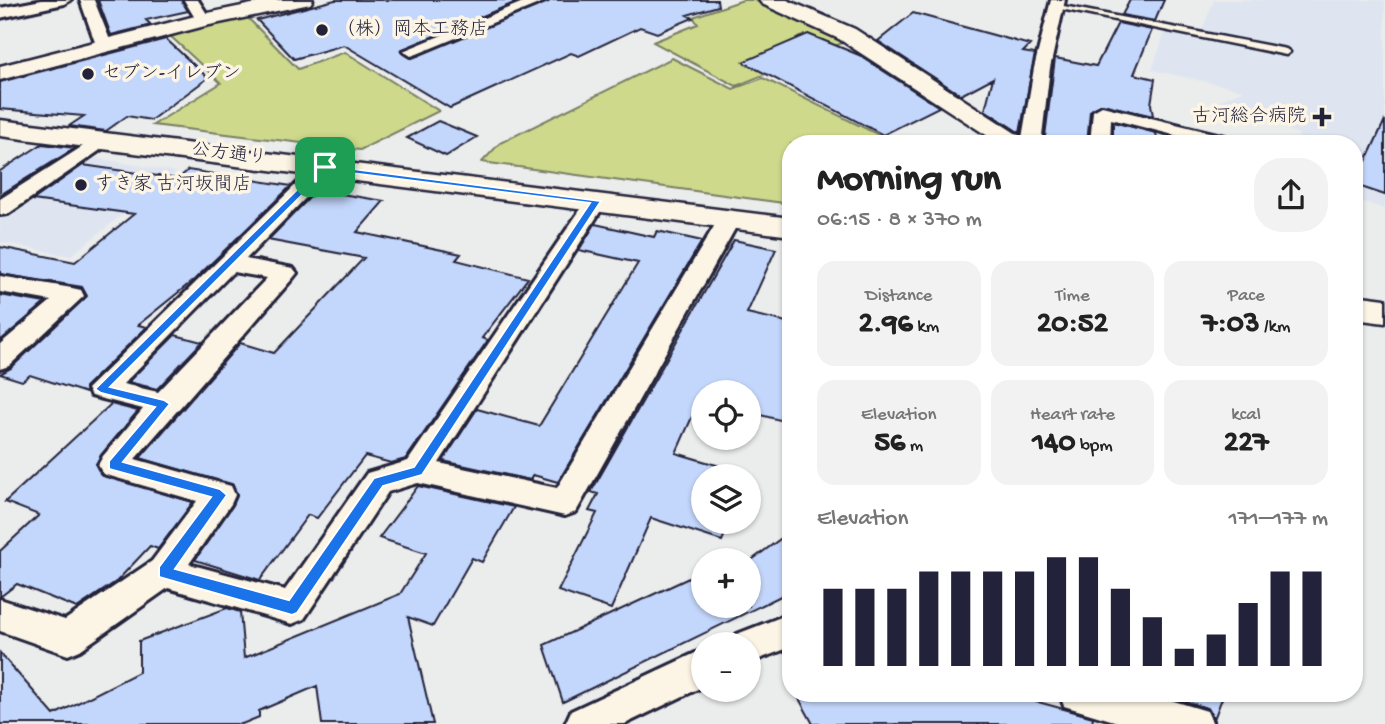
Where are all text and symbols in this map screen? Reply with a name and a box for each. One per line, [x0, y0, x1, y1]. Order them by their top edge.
place label: （株）岡本工務店 [336, 18, 488, 42]
marker: （株）岡本工務店 [314, 22, 330, 38]
place label: セブン-イレブン [102, 63, 241, 86]
marker: セブン-イレブン [80, 66, 96, 82]
place label: 古河総合病院 [1192, 105, 1306, 129]
marker: 古河総合病院 [1312, 107, 1332, 127]
pin [295, 137, 355, 197]
street label: 公方通り [190, 139, 268, 171]
icon: arrive [306, 148, 344, 186]
button: share [1254, 158, 1328, 232]
text: Morning run [817, 159, 1001, 203]
place label: すき家 古河坂間店 [95, 173, 252, 197]
marker: すき家 古河坂間店 [73, 177, 89, 193]
text: 06:15 · 8 × 370 m [817, 207, 982, 234]
text: Distance [865, 285, 932, 308]
text: Time [1055, 285, 1090, 308]
text: Pace [1228, 285, 1265, 308]
text: 2.96 [858, 308, 913, 343]
text: 20:52 [1037, 308, 1108, 343]
text: 7:03 [1202, 308, 1259, 343]
text: km [913, 316, 939, 339]
text: /km [1259, 316, 1291, 339]
map controls [691, 380, 761, 702]
button: locate [691, 380, 761, 450]
text: Elevation [861, 404, 937, 427]
text: Heart rate [1030, 404, 1115, 427]
text: kcal [1231, 404, 1261, 427]
text: 56 [874, 427, 905, 462]
text: 140 [1032, 427, 1075, 462]
text: 227 [1224, 427, 1269, 462]
text: m [905, 435, 923, 458]
text: bpm [1075, 435, 1113, 458]
button: layers [691, 464, 761, 534]
text: Elevation [817, 506, 908, 533]
text: 171–177 m [1228, 506, 1328, 533]
button: + [691, 548, 761, 618]
button: − [691, 632, 761, 702]

